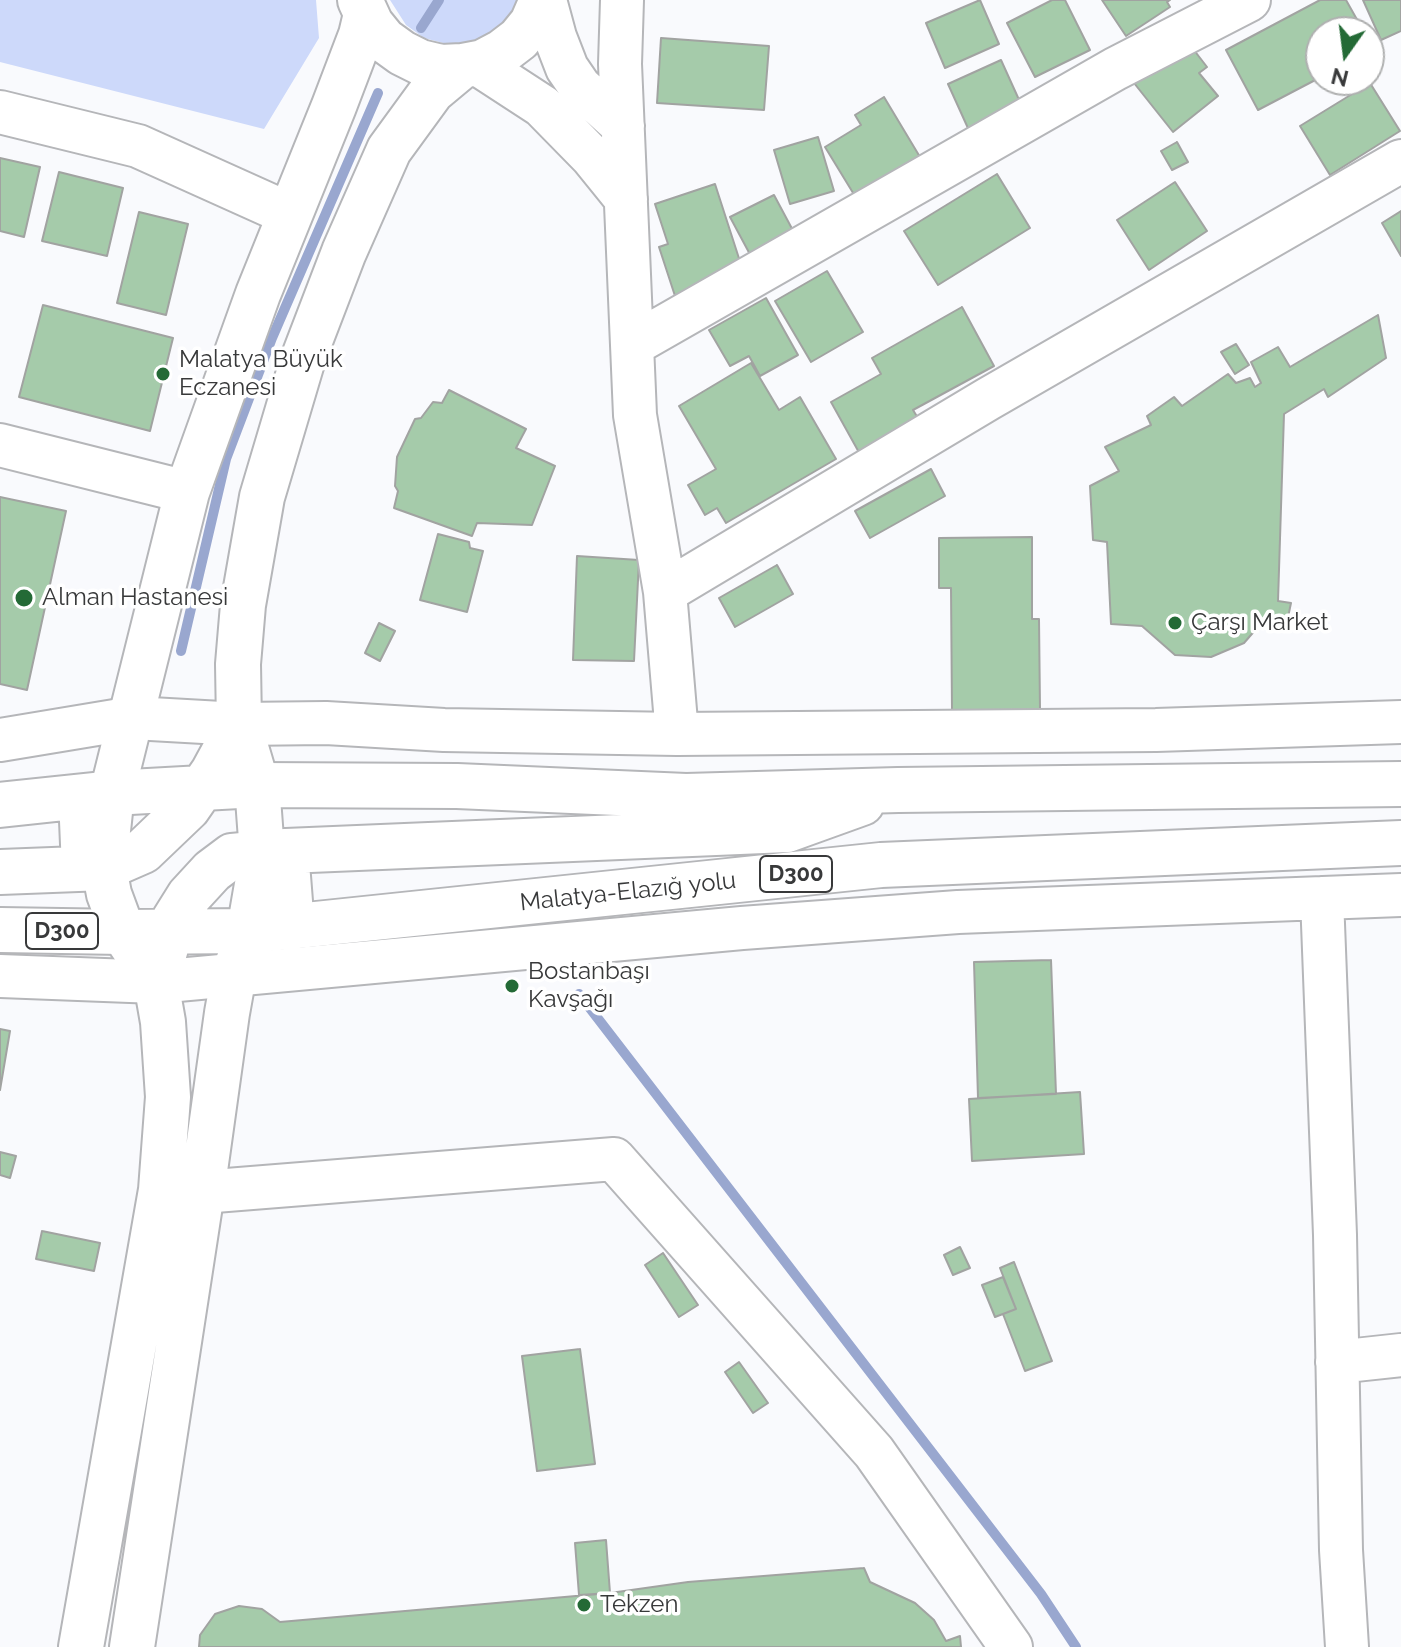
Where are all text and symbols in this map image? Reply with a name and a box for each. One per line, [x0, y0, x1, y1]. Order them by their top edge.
north arrow [1305, 16, 1385, 96]
text: N [1328, 63, 1351, 92]
place label: Malatya Büyük Eczanesi [179, 346, 343, 402]
marker: Malatya Büyük Eczanesi [154, 365, 172, 383]
place label: Alman Hastanesi [42, 584, 228, 612]
marker: Alman Hastanesi [13, 587, 35, 609]
place label: Çarşı Market [1191, 609, 1328, 637]
marker: Çarşı Market [1166, 614, 1184, 632]
road number: D300 [760, 856, 832, 892]
street label: Malatya-Elazığ yolu [518, 866, 738, 918]
road number: D300 [26, 913, 98, 949]
place label: Bostanbaşı Kavşağı [528, 958, 650, 1014]
marker: Bostanbaşı Kavşağı [503, 977, 521, 995]
place label: Tekzen [600, 1591, 678, 1619]
marker: Tekzen [575, 1596, 593, 1614]

